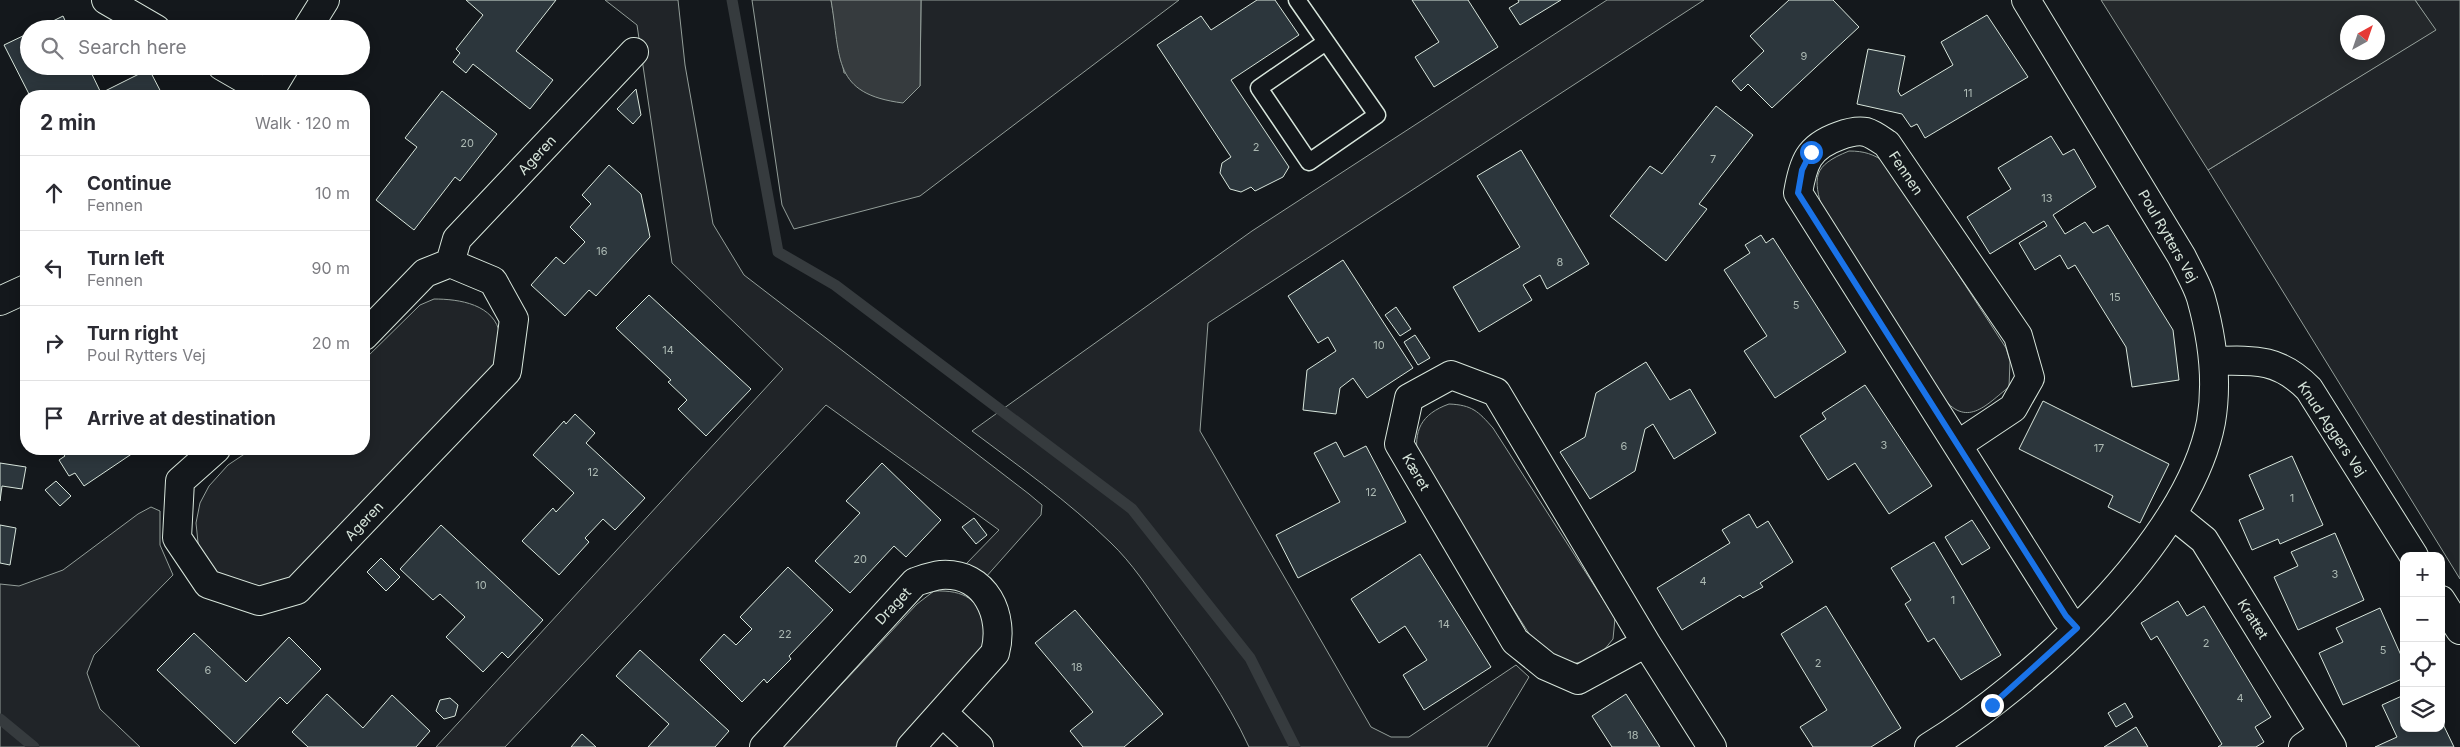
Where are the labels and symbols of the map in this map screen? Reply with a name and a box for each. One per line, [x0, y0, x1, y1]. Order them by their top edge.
north arrow [2340, 15, 2385, 60]
house number: 9 [1801, 49, 1808, 63]
house number: 11 [1964, 86, 1972, 100]
street label: Ageren [514, 131, 559, 178]
house number: 20 [460, 136, 474, 150]
house number: 2 [1253, 140, 1259, 154]
route start [1800, 141, 1823, 164]
street label: Fennen [1886, 148, 1927, 198]
house number: 7 [1710, 152, 1716, 166]
street label: Poul Rytters Vej [2135, 187, 2202, 285]
house number: 13 [2041, 191, 2053, 205]
house number: 16 [596, 244, 608, 258]
house number: 8 [1557, 255, 1564, 269]
house number: 15 [2109, 290, 2121, 304]
house number: 5 [1793, 298, 1800, 312]
house number: 10 [1373, 338, 1385, 352]
house number: 14 [662, 343, 674, 357]
street label: Knud Aggers Vej [2294, 378, 2370, 479]
house number: 3 [1881, 438, 1888, 452]
house number: 6 [1621, 439, 1628, 453]
house number: 17 [2094, 441, 2104, 455]
street label: Kæret [1399, 450, 1434, 494]
house number: 12 [587, 465, 599, 479]
house number: 12 [1365, 485, 1377, 499]
house number: 1 [2290, 491, 2294, 505]
street label: Ageren [341, 498, 386, 544]
house number: 20 [853, 552, 867, 566]
house number: 3 [2332, 567, 2339, 581]
house number: 4 [1699, 574, 1707, 588]
house number: 10 [475, 578, 487, 592]
street label: Draget [871, 583, 914, 628]
house number: 1 [1951, 593, 1955, 607]
street label: Krattet [2235, 596, 2273, 642]
house number: 14 [1438, 617, 1450, 631]
house number: 22 [778, 627, 792, 641]
house number: 2 [2203, 636, 2209, 650]
house number: 5 [2380, 643, 2387, 657]
house number: 2 [1815, 656, 1821, 670]
house number: 18 [1071, 660, 1083, 674]
house number: 6 [205, 663, 212, 677]
house number: 4 [2236, 691, 2244, 705]
route end [1981, 694, 2004, 717]
house number: 18 [1627, 728, 1639, 742]

